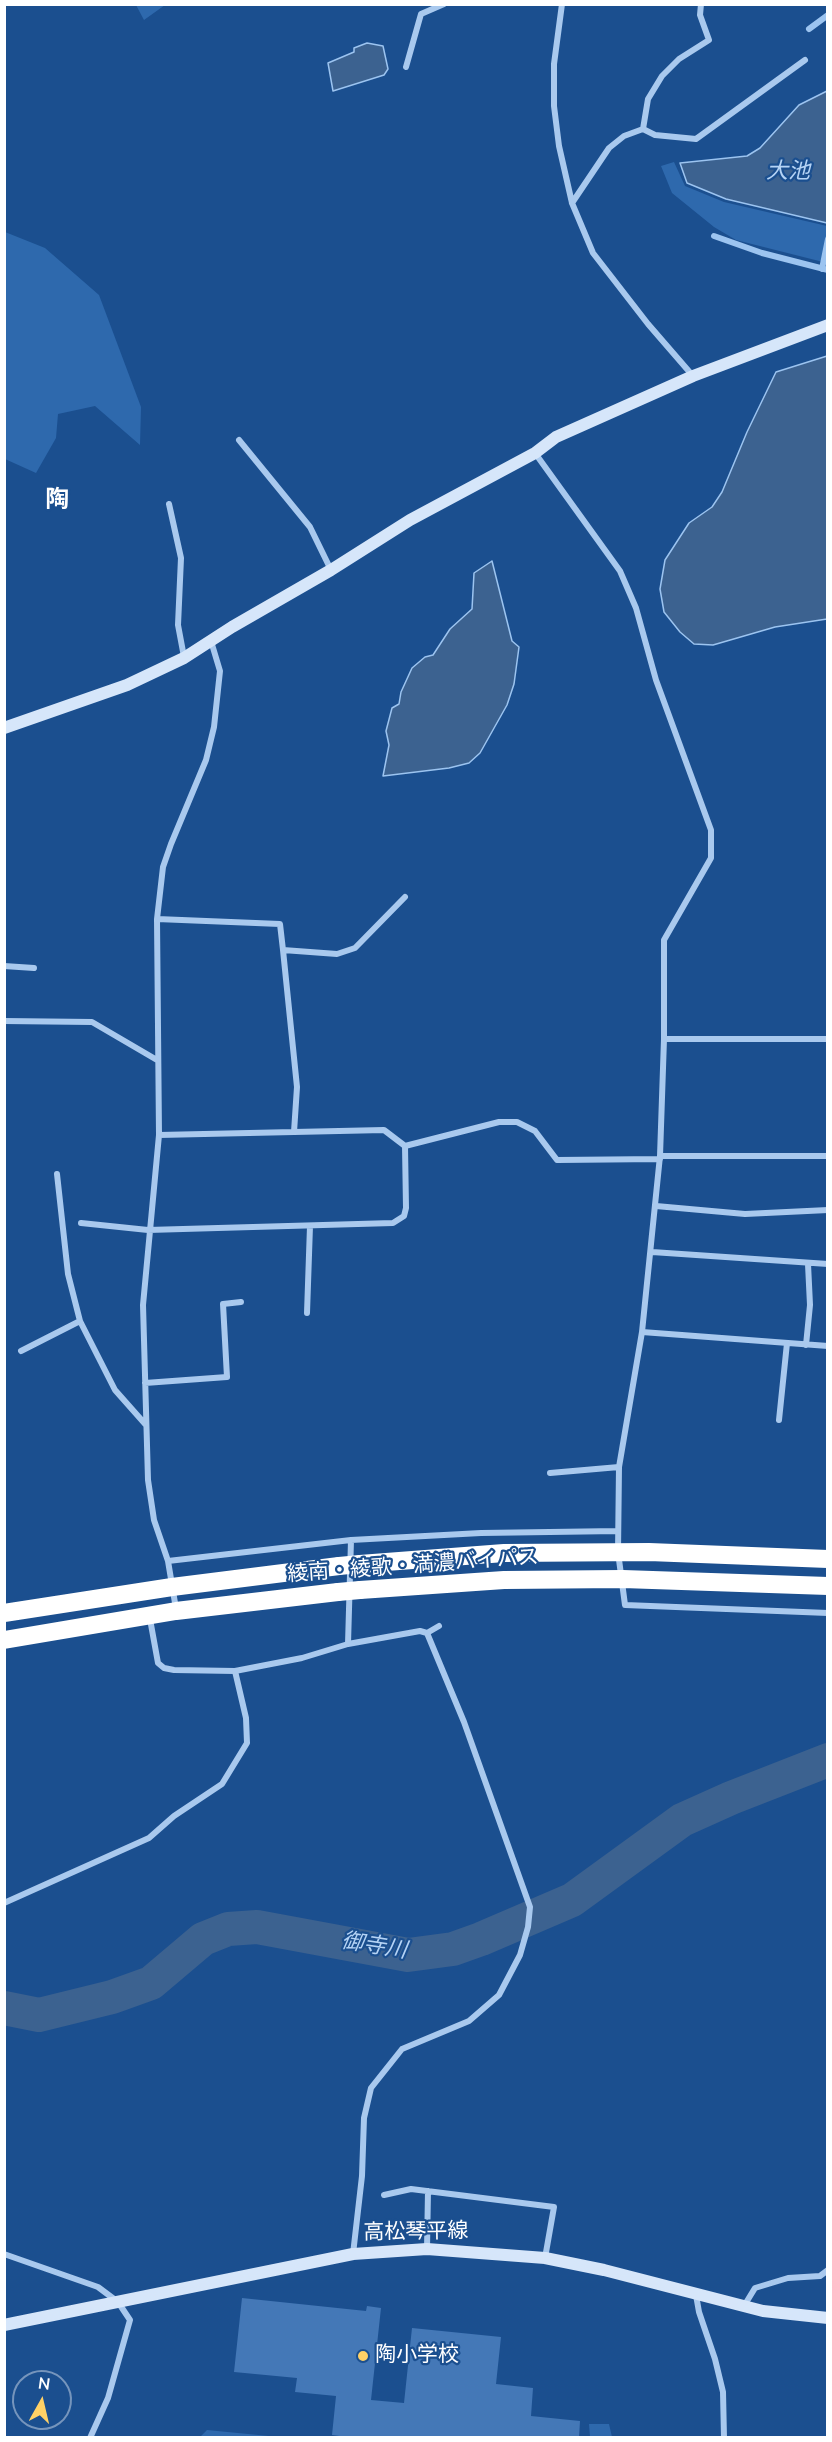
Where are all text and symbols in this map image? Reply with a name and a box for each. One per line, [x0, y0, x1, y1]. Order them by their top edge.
water label: 大池 [766, 160, 810, 186]
district label: 陶 [45, 487, 69, 515]
street label: 綾南・綾歌・満濃バイパス [286, 1546, 540, 1588]
water label: 御寺川 [339, 1929, 409, 1965]
street label: 高松琴平線 [363, 2219, 469, 2247]
place label: 陶小学校 [375, 2343, 459, 2369]
marker: 陶小学校 [356, 2349, 370, 2363]
north arrow [12, 2370, 72, 2430]
text: N [37, 2372, 52, 2396]

